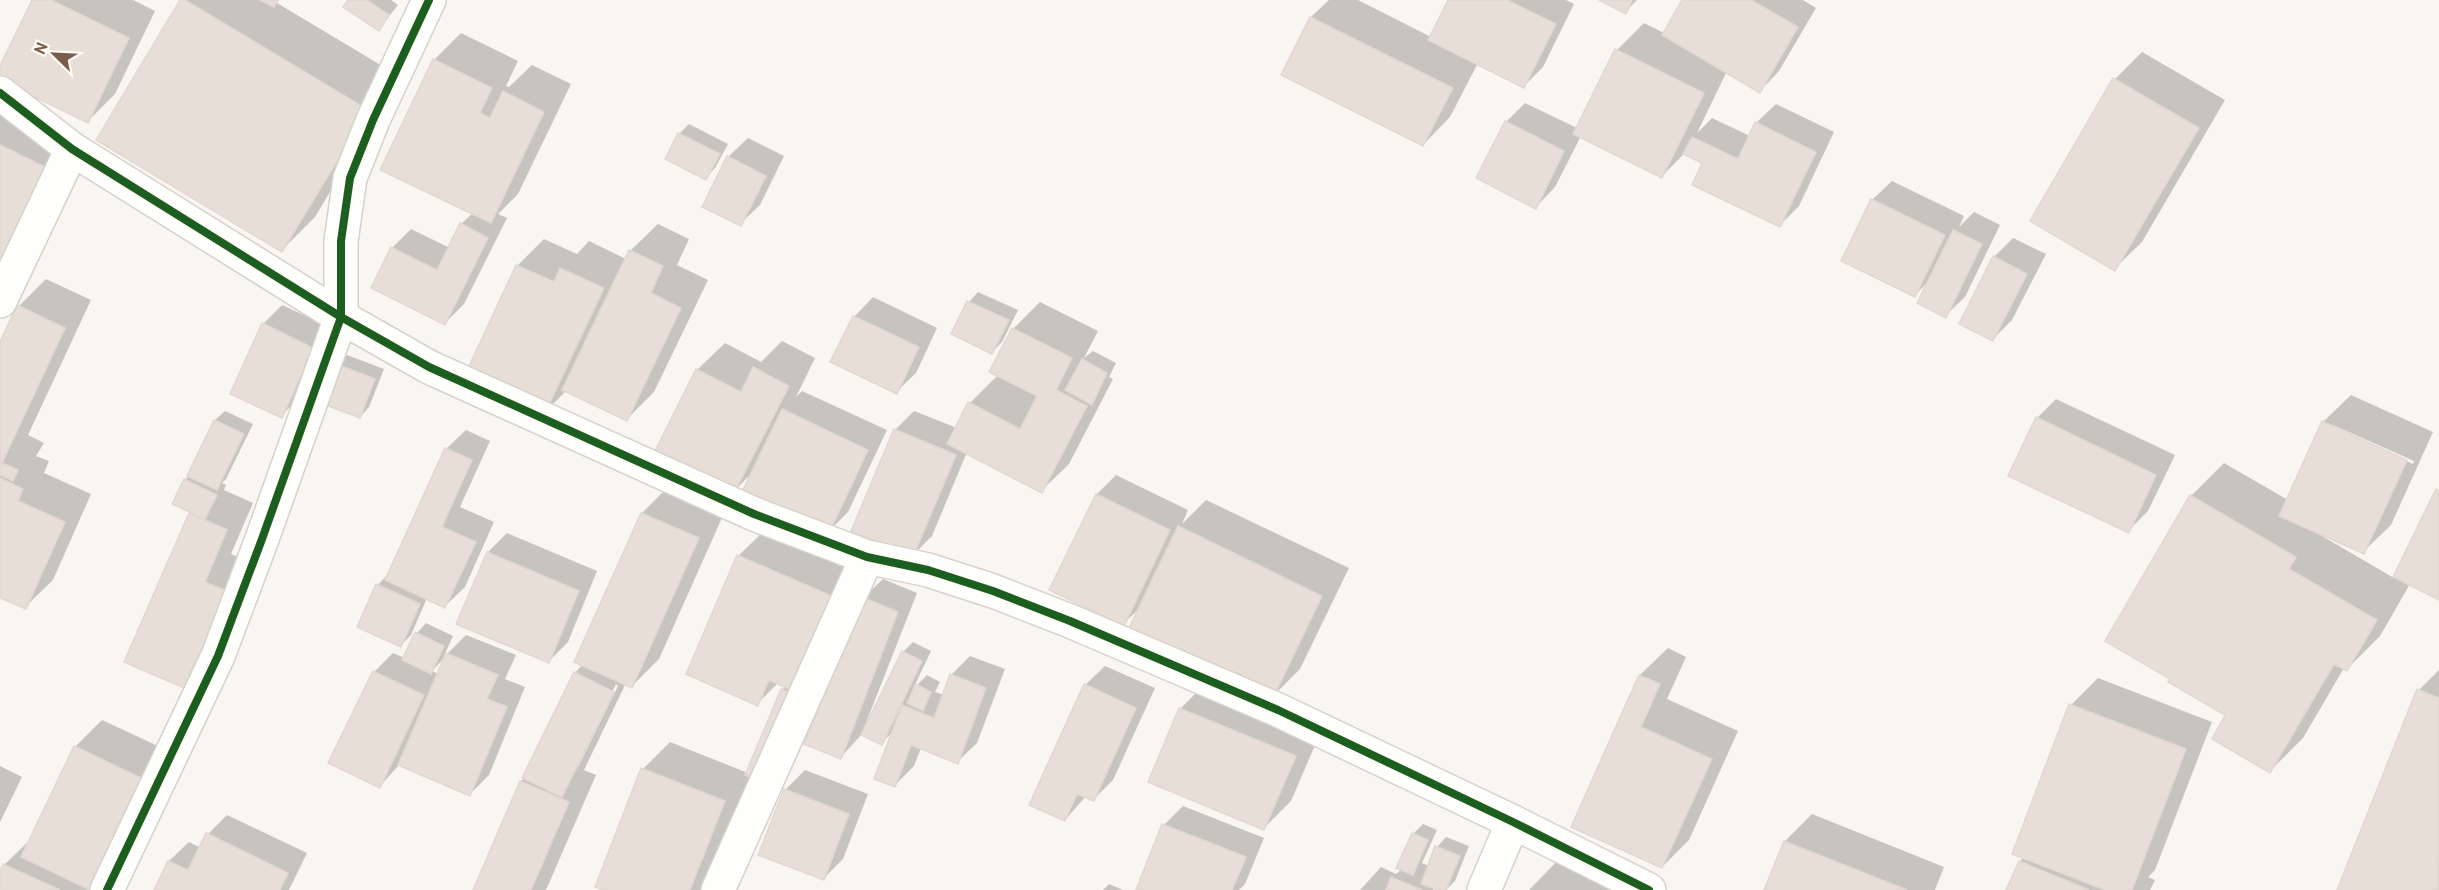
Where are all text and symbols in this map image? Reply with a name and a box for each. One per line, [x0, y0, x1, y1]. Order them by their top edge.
north arrow [24, 24, 84, 84]
text: N [29, 39, 52, 57]

